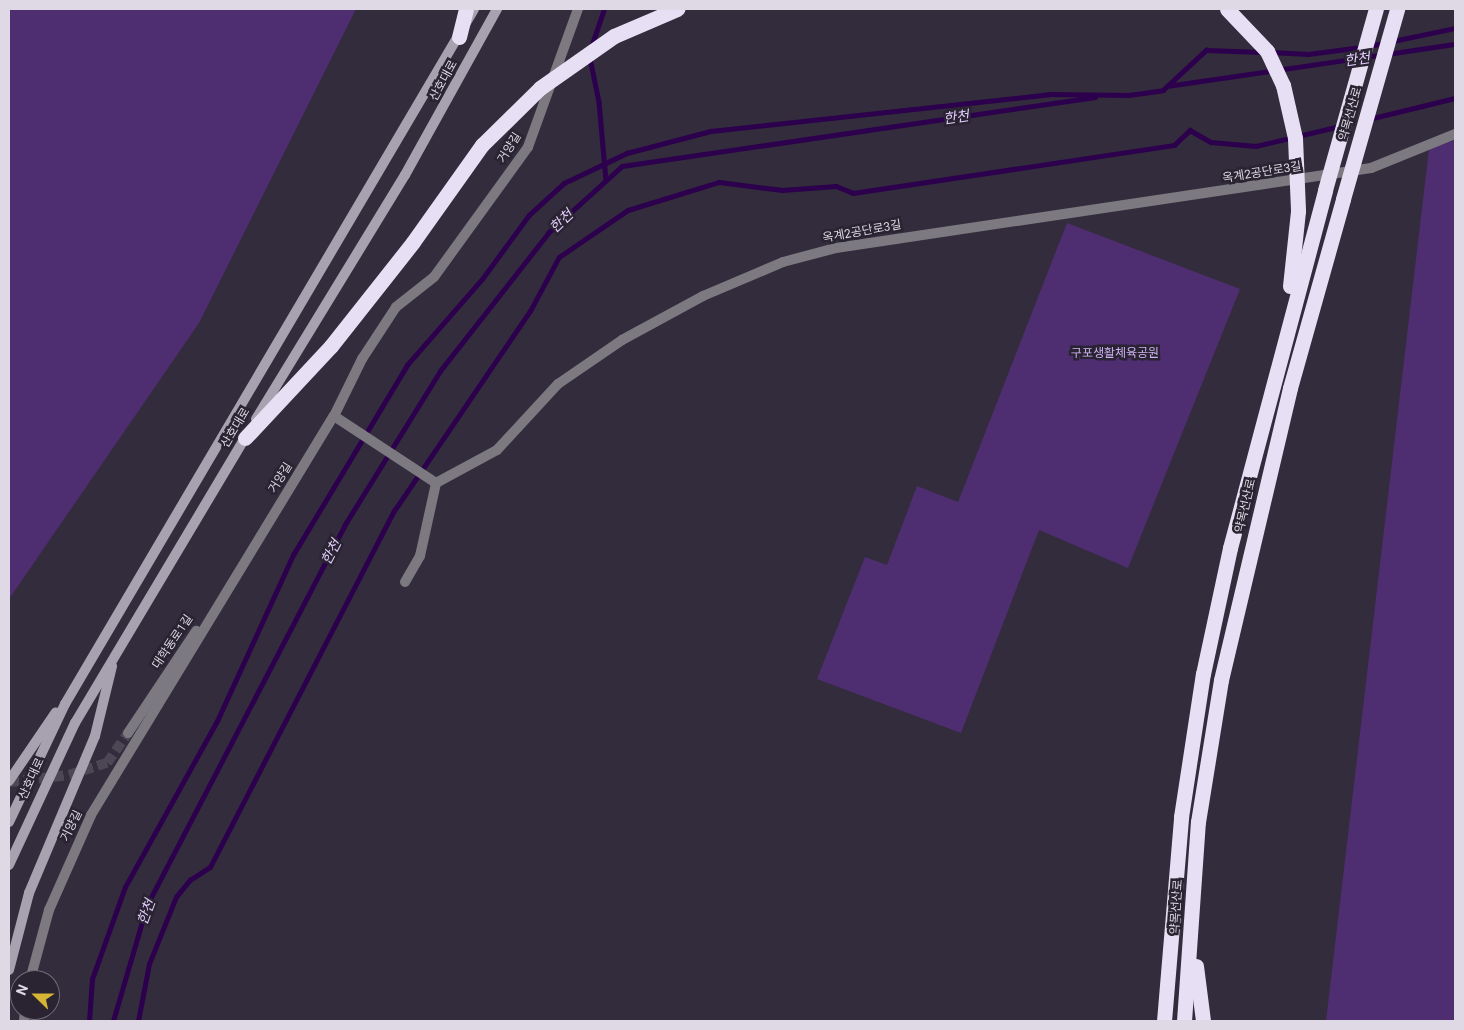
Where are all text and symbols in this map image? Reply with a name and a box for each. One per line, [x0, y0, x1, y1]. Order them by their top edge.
water label: 한천 [1343, 49, 1371, 69]
street label: 산호대로 [427, 58, 461, 104]
street label: 약목선산로 [1336, 85, 1366, 143]
water label: 한천 [942, 107, 970, 127]
street label: 거양길 [495, 130, 525, 166]
street label: 옥계2공단로3길 [1222, 160, 1302, 186]
water label: 한천 [546, 206, 576, 236]
street label: 옥계2공단로3길 [821, 218, 903, 246]
park label: 구포생활체육공원 [1071, 347, 1159, 361]
street label: 산호대로 [218, 405, 254, 451]
street label: 거양길 [266, 460, 296, 496]
street label: 약목선산로 [1233, 477, 1259, 535]
water label: 한천 [318, 537, 344, 567]
street label: 대학동로1길 [150, 612, 196, 672]
street label: 산호대로 [16, 756, 48, 802]
street label: 거양길 [58, 808, 86, 844]
street label: 약목선산로 [1168, 879, 1186, 935]
water label: 한천 [134, 897, 158, 927]
north arrow [10, 970, 60, 1020]
text: N [13, 982, 31, 997]

